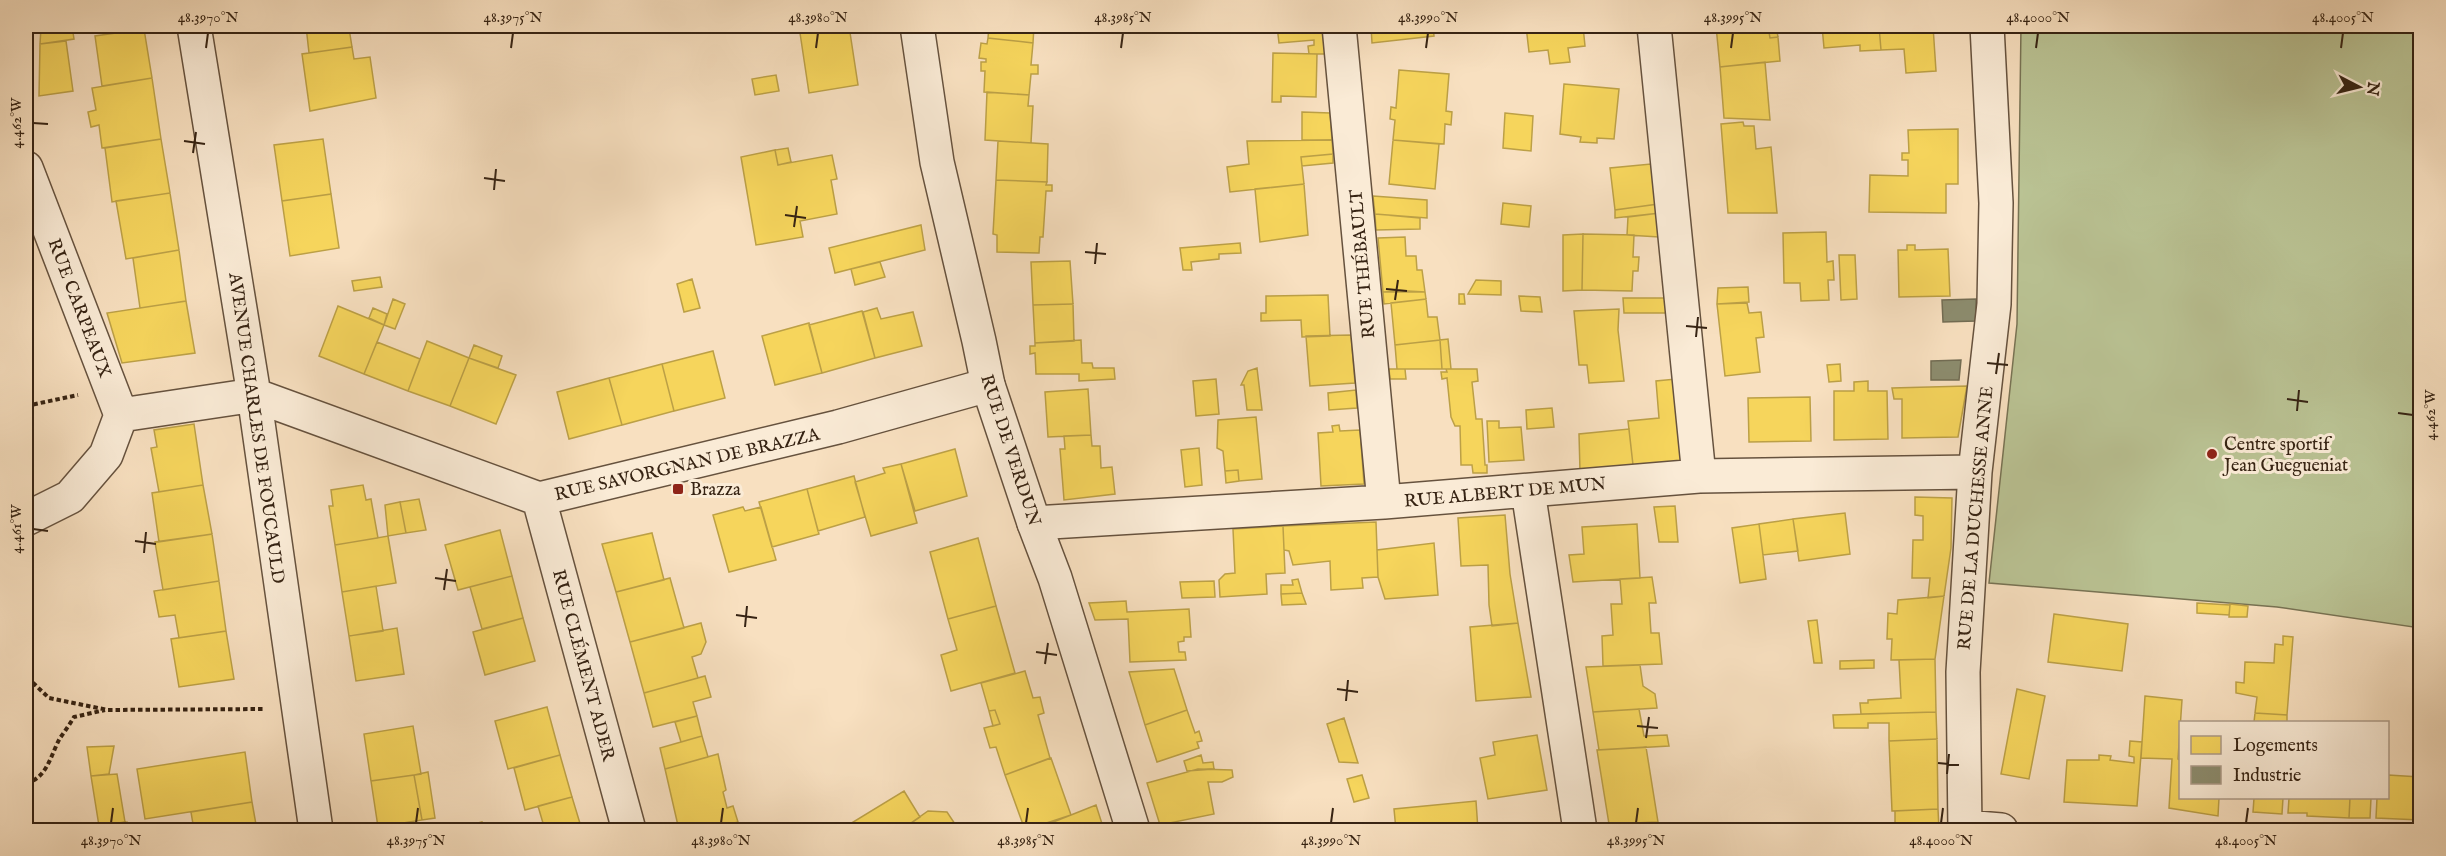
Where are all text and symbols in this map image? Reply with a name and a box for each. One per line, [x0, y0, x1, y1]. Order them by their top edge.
text: 48.3970°N [178, 8, 238, 27]
text: 48.3975°N [484, 8, 542, 27]
text: 48.3980°N [788, 8, 848, 27]
text: 48.3985°N [1094, 8, 1152, 27]
text: 48.3990°N [1398, 8, 1458, 27]
text: 48.3995°N [1704, 8, 1762, 27]
text: 48.4000°N [2006, 8, 2070, 27]
text: 48.4005°N [2312, 8, 2374, 27]
north arrow [2329, 57, 2389, 117]
text: N [2361, 80, 2383, 97]
text: 4.462°W [7, 97, 26, 148]
street label: RUE THÉBAULT [1344, 188, 1381, 340]
street label: RUE CARPEAUX [41, 236, 116, 382]
street label: AVENUE CHARLES DE FOUCAULD [222, 270, 289, 585]
street label: RUE DE VERDUN [974, 372, 1045, 530]
street label: RUE DE LA DUCHESSE ANNE [1953, 385, 1999, 651]
text: 4.462°W [2421, 389, 2440, 440]
street label: RUE SAVORGNAN DE BRAZZA [553, 424, 823, 507]
place label: Centre sportif Jean Guegueniat [2222, 434, 2348, 478]
marker: Centre sportif Jean Guegueniat [2205, 447, 2219, 461]
street label: RUE ALBERT DE MUN [1403, 473, 1608, 514]
place label: Brazza [690, 479, 741, 502]
marker: Brazza [671, 482, 685, 496]
text: 4.461°W [7, 504, 26, 554]
street label: RUE CLÉMENT ADER [546, 567, 621, 765]
legend [2179, 721, 2389, 799]
text: Logements [2233, 735, 2318, 758]
text: Industrie [2233, 765, 2301, 788]
text: 48.3970°N [81, 831, 141, 850]
text: 48.3975°N [387, 831, 445, 850]
text: 48.3980°N [691, 831, 751, 850]
text: 48.3985°N [997, 831, 1055, 850]
text: 48.3990°N [1301, 831, 1361, 850]
text: 48.3995°N [1607, 831, 1665, 850]
text: 48.4000°N [1909, 831, 1973, 850]
text: 48.4005°N [2215, 831, 2277, 850]

